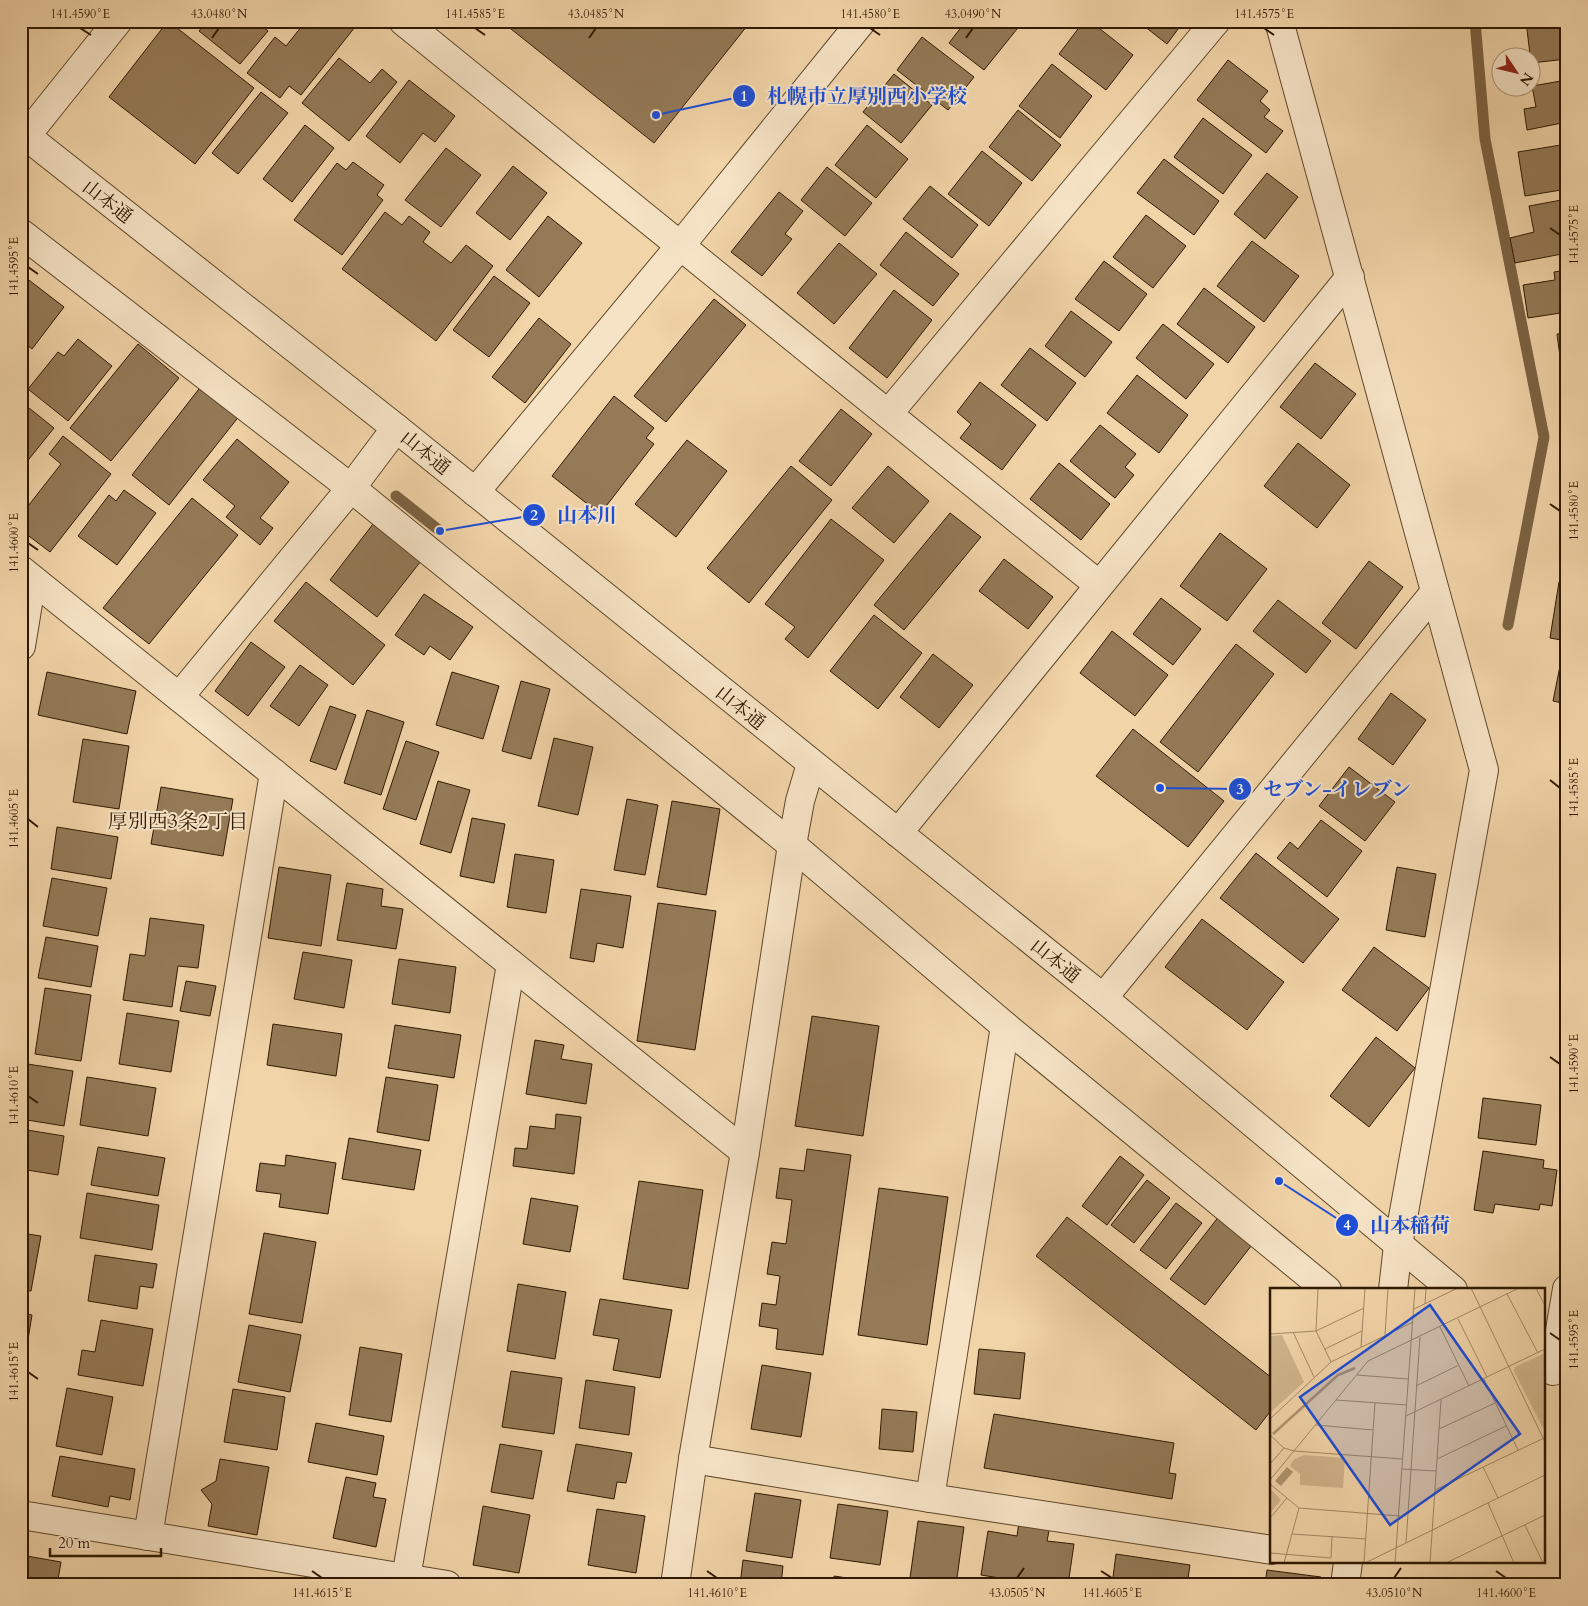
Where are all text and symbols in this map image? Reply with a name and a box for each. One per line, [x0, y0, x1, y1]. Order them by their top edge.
text: 141.4590°E [50, 6, 110, 22]
text: 43.0480°N [191, 6, 248, 22]
text: 141.4585°E [445, 6, 505, 22]
text: 43.0485°N [568, 6, 625, 22]
text: 141.4580°E [840, 6, 900, 22]
text: 43.0490°N [945, 6, 1002, 22]
text: 141.4575°E [1234, 6, 1294, 22]
north arrow [1490, 48, 1540, 98]
text: N [1515, 69, 1538, 90]
callout: 札幌市立厚別西小学校 [732, 79, 977, 114]
text: 札幌市立厚別西小学校 [767, 83, 967, 110]
text: 1 [740, 86, 748, 106]
street label: 山本通 [77, 174, 138, 230]
text: 141.4575°E [1566, 205, 1582, 265]
text: 141.4595°E [6, 237, 22, 297]
street label: 山本通 [395, 425, 456, 481]
text: 141.4580°E [1566, 481, 1582, 541]
callout: 山本川 [522, 497, 627, 532]
text: 山本川 [557, 502, 617, 529]
text: 2 [530, 505, 538, 525]
text: 141.4600°E [6, 513, 22, 573]
street label: 山本通 [710, 680, 771, 736]
text: 141.4585°E [1566, 758, 1582, 818]
callout: セブン-イレブン [1227, 771, 1422, 806]
text: セブン-イレブン [1263, 776, 1411, 803]
text: 3 [1236, 779, 1244, 799]
text: 141.4605°E [6, 789, 22, 849]
district label: 厚別西3条2丁目 [108, 808, 248, 835]
street label: 山本通 [1025, 933, 1086, 989]
text: 141.4590°E [1566, 1034, 1582, 1094]
text: 141.4610°E [6, 1066, 22, 1126]
callout: 山本稲荷 [1335, 1207, 1460, 1242]
text: 山本稲荷 [1370, 1212, 1450, 1239]
text: 4 [1343, 1215, 1351, 1235]
inset map [1270, 1288, 1546, 1564]
text: 141.4595°E [1566, 1310, 1582, 1370]
text: 141.4615°E [6, 1342, 22, 1402]
scale bar [50, 1526, 161, 1558]
text: 20 m [58, 1533, 90, 1553]
text: 141.4615°E [292, 1585, 352, 1601]
text: 141.4610°E [687, 1585, 747, 1601]
text: 43.0505°N [989, 1585, 1046, 1601]
text: 141.4605°E [1082, 1585, 1142, 1601]
text: 43.0510°N [1366, 1585, 1423, 1601]
text: 141.4600°E [1476, 1585, 1536, 1601]

